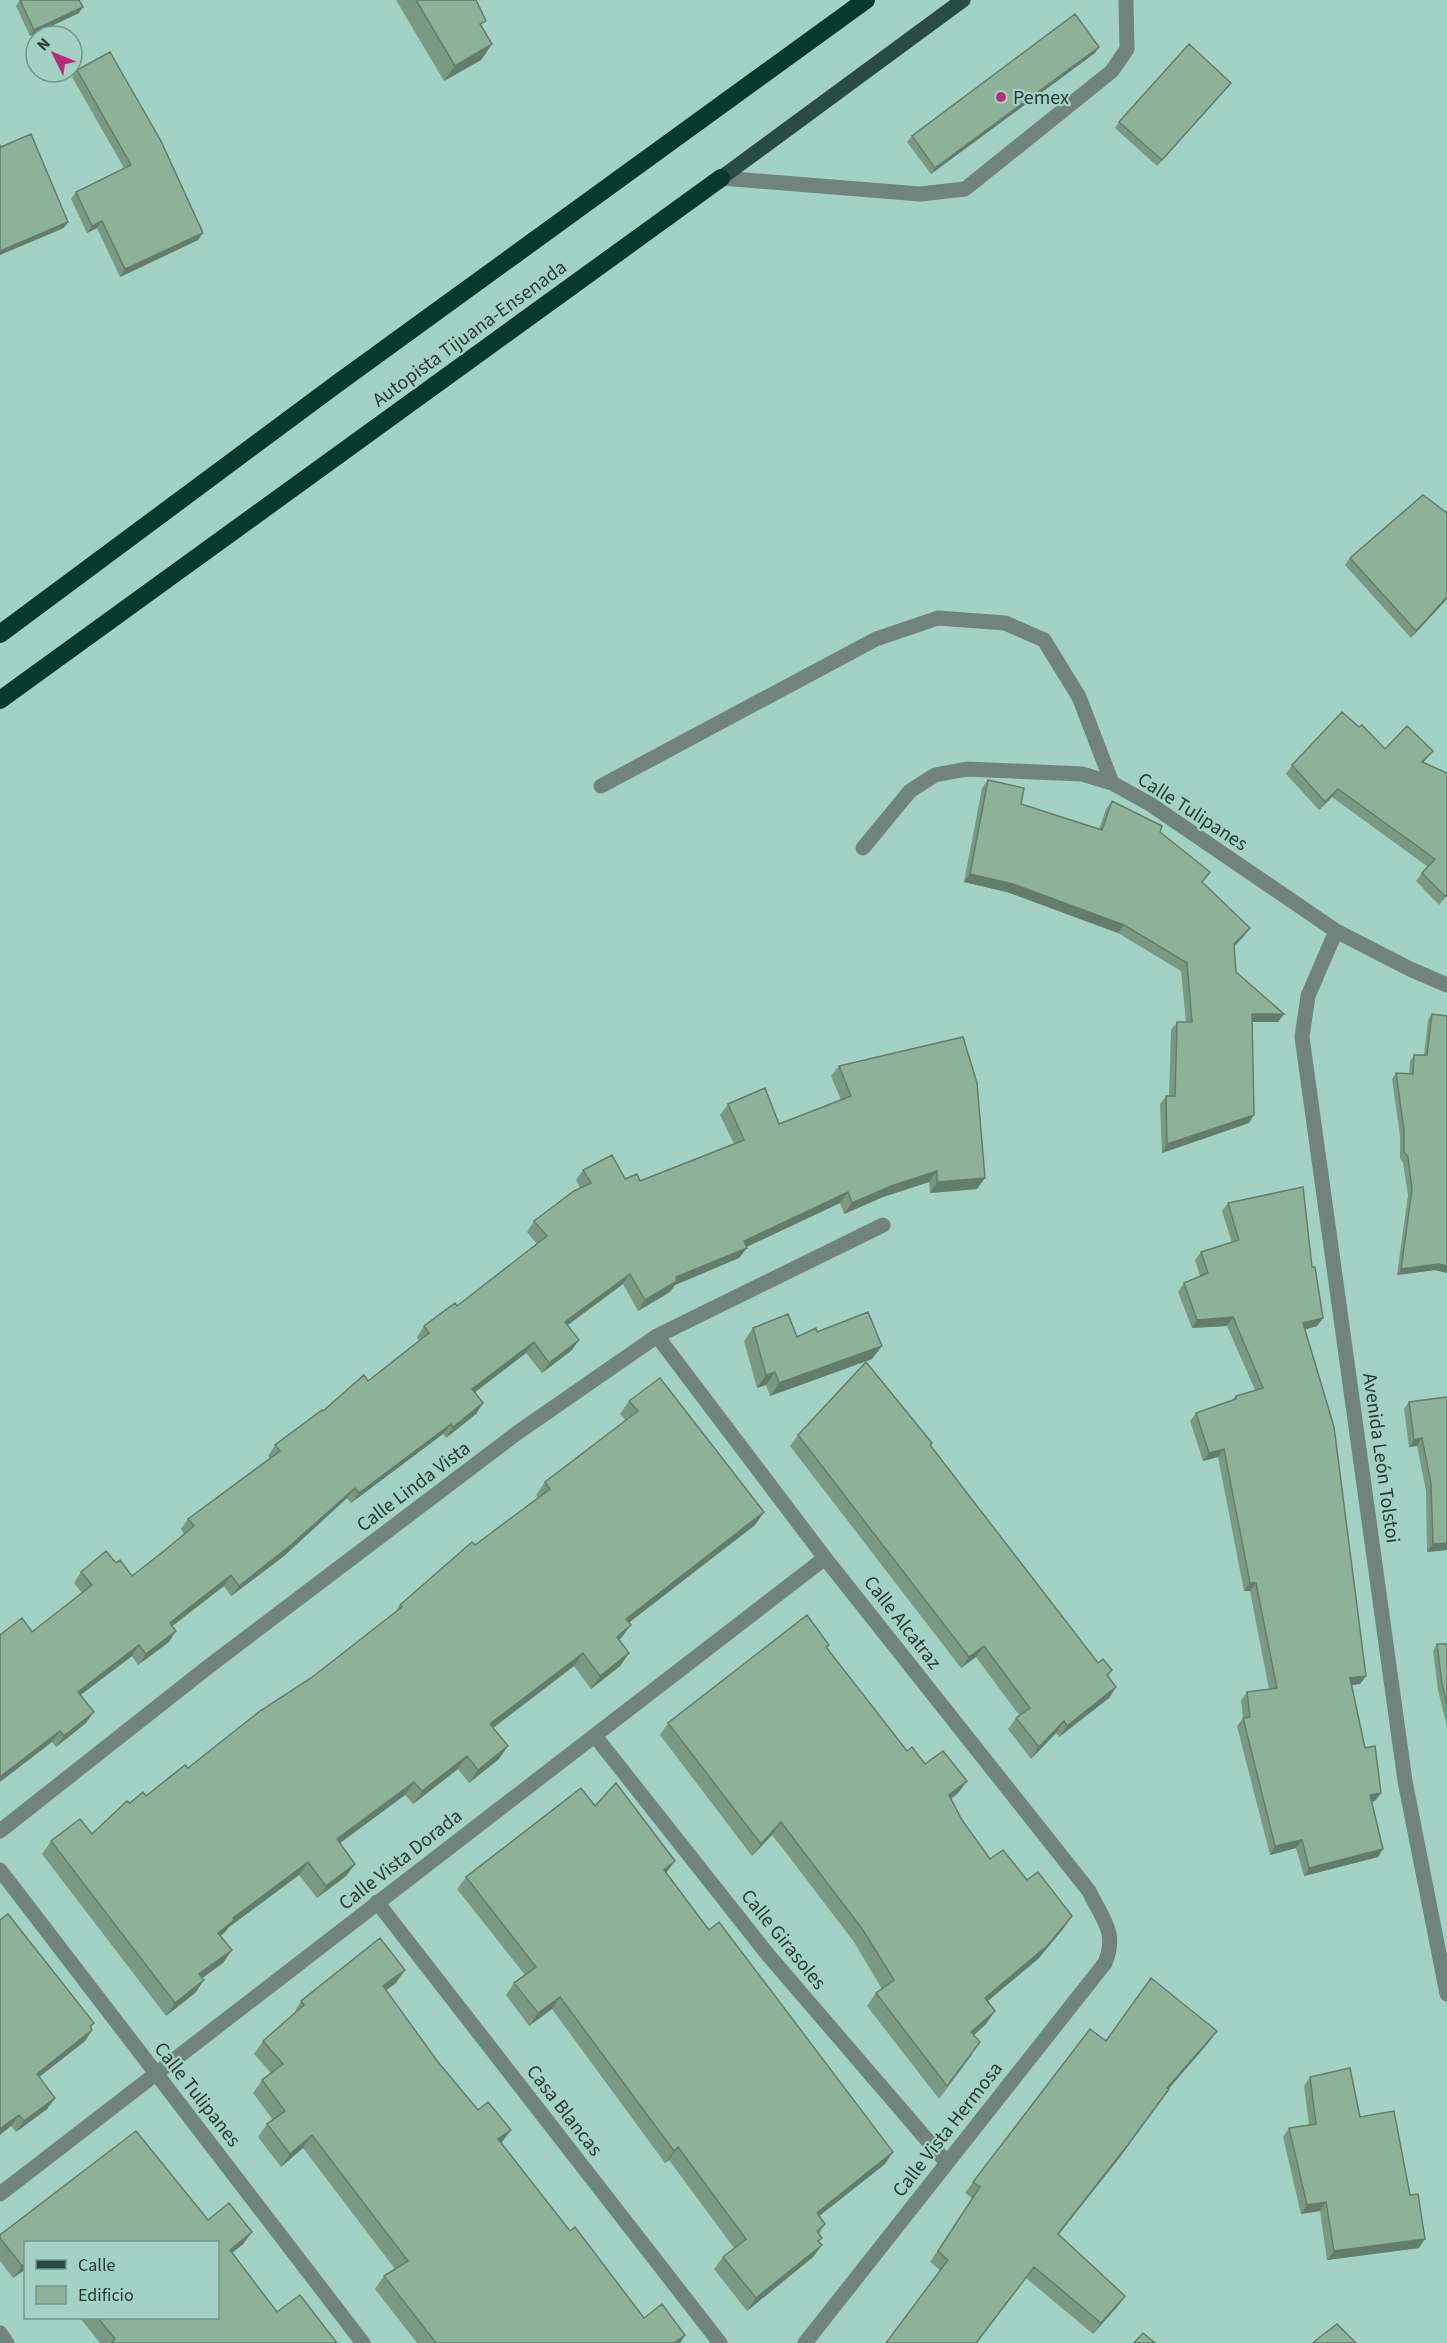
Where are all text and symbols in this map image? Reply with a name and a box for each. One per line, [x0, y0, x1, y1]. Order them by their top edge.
north arrow [24, 24, 84, 84]
text: N [32, 33, 55, 56]
place label: Pemex [1013, 84, 1069, 112]
marker: Pemex [994, 90, 1008, 104]
street label: Autopista Tijuana-Ensenada [367, 254, 573, 414]
street label: Calle Tulipanes [1132, 766, 1253, 858]
street label: Avenida León Tolstoi [1355, 1371, 1407, 1545]
street label: Calle Linda Vista [351, 1435, 476, 1539]
street label: Calle Alcatraz [857, 1570, 948, 1675]
street label: Calle Vista Dorada [333, 1803, 468, 1917]
street label: Calle Girasoles [734, 1883, 833, 1996]
street label: Calle Tulipanes [147, 2036, 247, 2153]
street label: Calle Vista Hermosa [886, 2056, 1010, 2203]
street label: Casa Blancas [520, 2059, 609, 2162]
legend [24, 2241, 219, 2319]
text: Calle [78, 2253, 116, 2278]
text: Edificio [78, 2283, 134, 2308]

